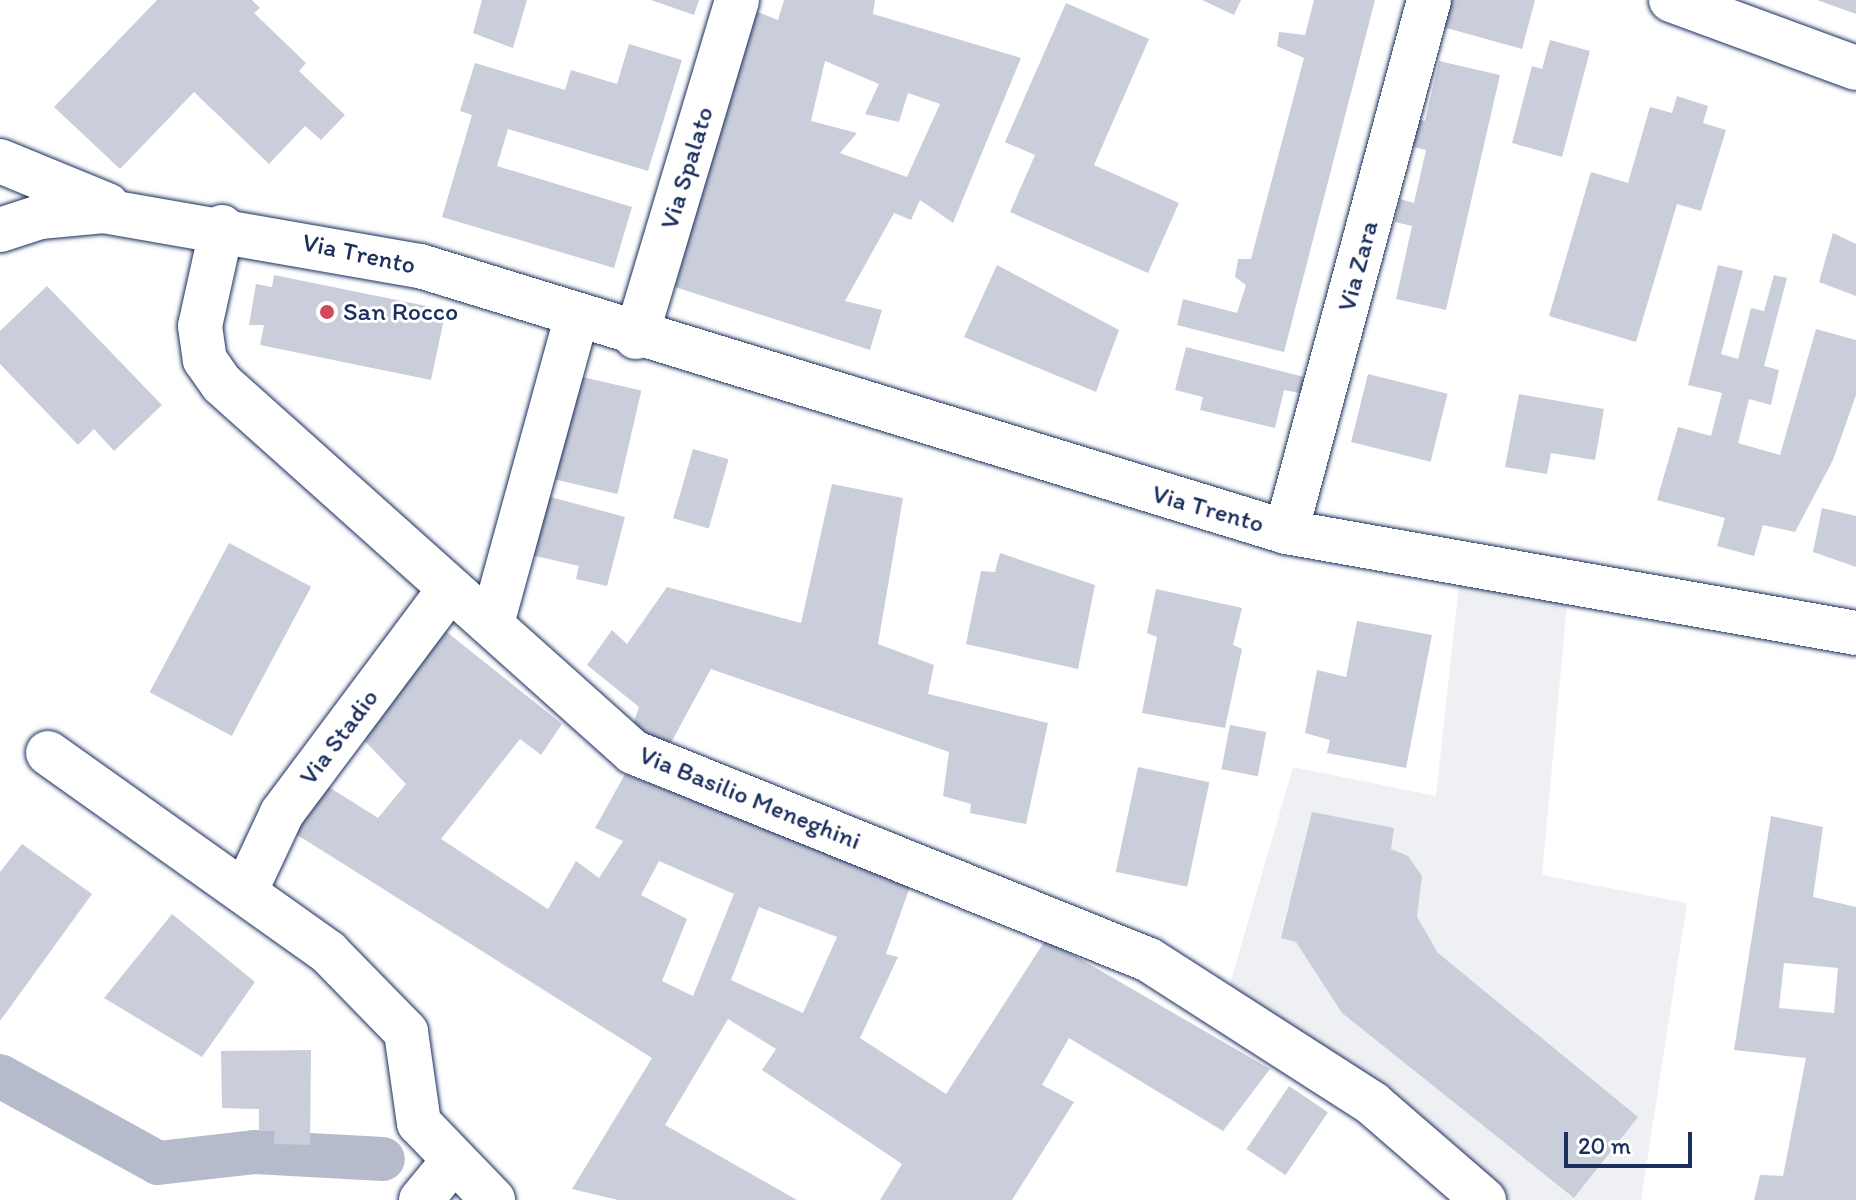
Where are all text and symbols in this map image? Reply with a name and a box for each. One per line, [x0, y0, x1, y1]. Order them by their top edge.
street label: Via Spalato [654, 103, 720, 233]
street label: Via Zara [1331, 217, 1385, 315]
street label: Via Trento [301, 227, 417, 281]
place label: San Rocco [343, 296, 458, 328]
marker: San Rocco [318, 303, 336, 321]
street label: Via Trento [1149, 478, 1267, 540]
street label: Via Stadio [293, 683, 385, 791]
street label: Via Basilio Meneghini [634, 739, 866, 857]
scale bar [1568, 1116, 1696, 1166]
text: 20 m [1578, 1131, 1631, 1160]

